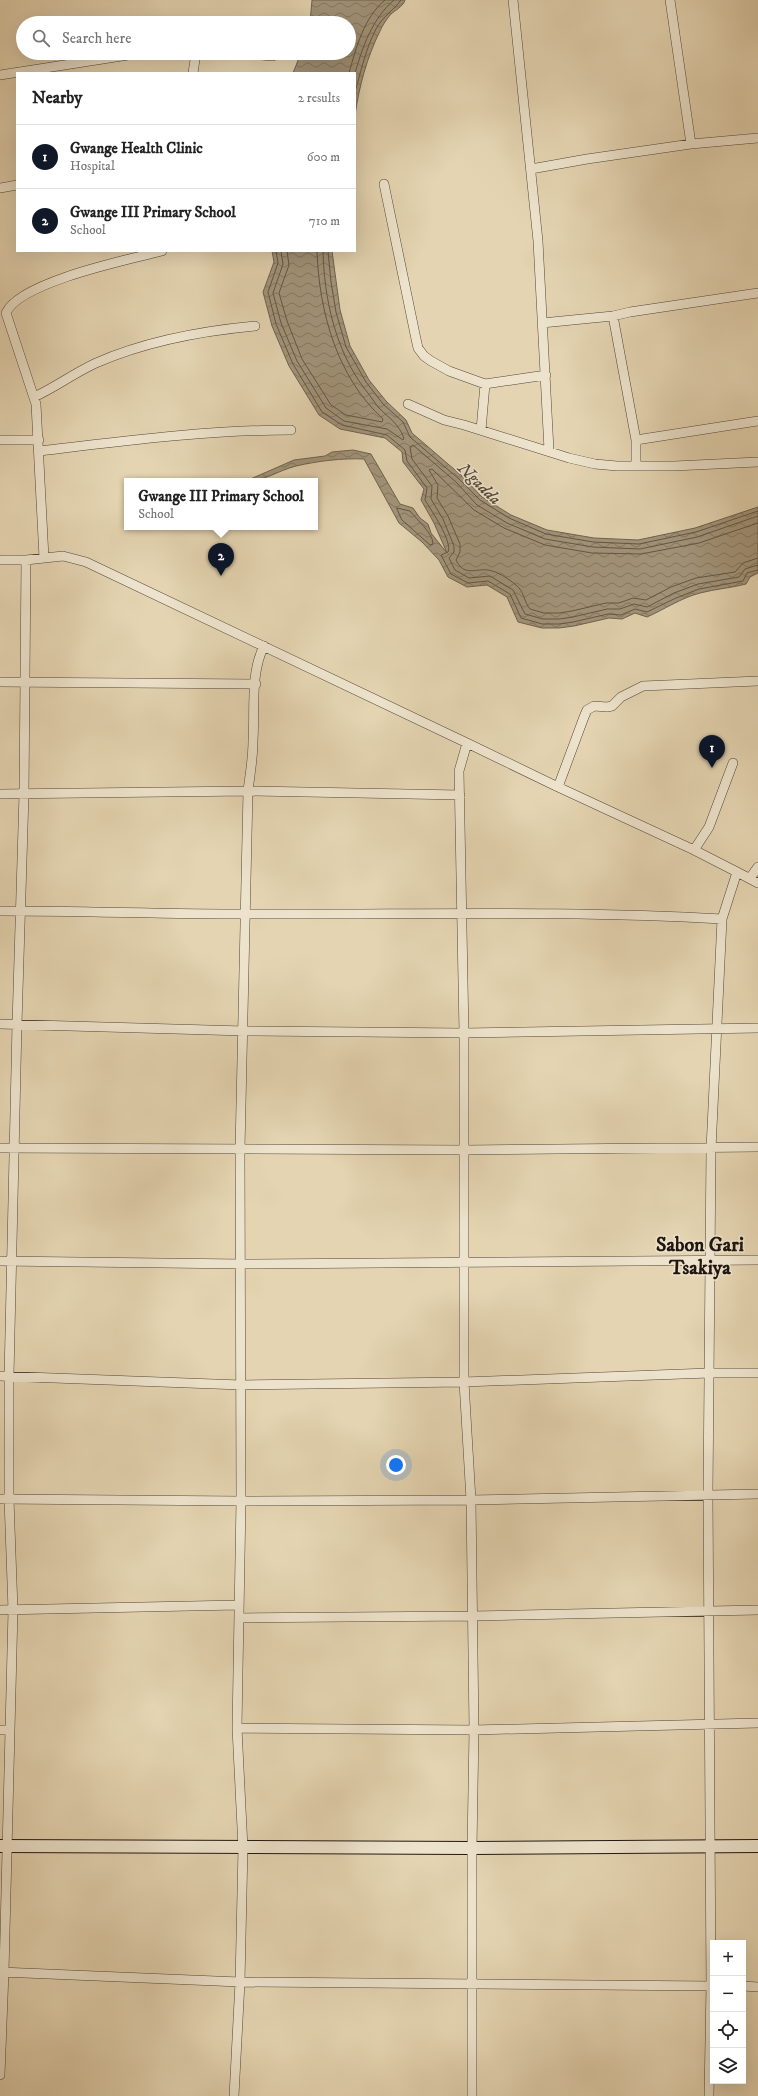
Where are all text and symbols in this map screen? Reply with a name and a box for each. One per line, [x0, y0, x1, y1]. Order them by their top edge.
search box [16, 16, 356, 60]
icon: search [30, 27, 52, 49]
text: Search here [62, 29, 131, 48]
text: Nearby [32, 87, 82, 109]
text: 2 results [298, 90, 340, 106]
text: Gwange Health Clinic [70, 139, 203, 158]
text: 1 [43, 149, 47, 165]
text: 600 m [307, 149, 340, 165]
text: Hospital [70, 158, 115, 174]
text: Gwange III Primary School [70, 203, 236, 222]
text: 2 [42, 213, 48, 229]
text: 710 m [309, 213, 340, 229]
text: School [70, 222, 106, 238]
water label: Ngadda [452, 457, 506, 510]
popup [124, 478, 318, 530]
text: Gwange III Primary School [138, 487, 304, 506]
text: School [138, 506, 174, 522]
pin: 2 [208, 543, 234, 576]
pin: 1 [699, 735, 725, 768]
district label: Sabon Gari Tsakiya [656, 1233, 744, 1281]
your location [386, 1455, 406, 1475]
map controls [710, 1940, 746, 2084]
button: + [710, 1940, 746, 1976]
button: − [710, 1976, 746, 2012]
button: locate [710, 2012, 746, 2048]
button: layers [710, 2048, 746, 2084]

